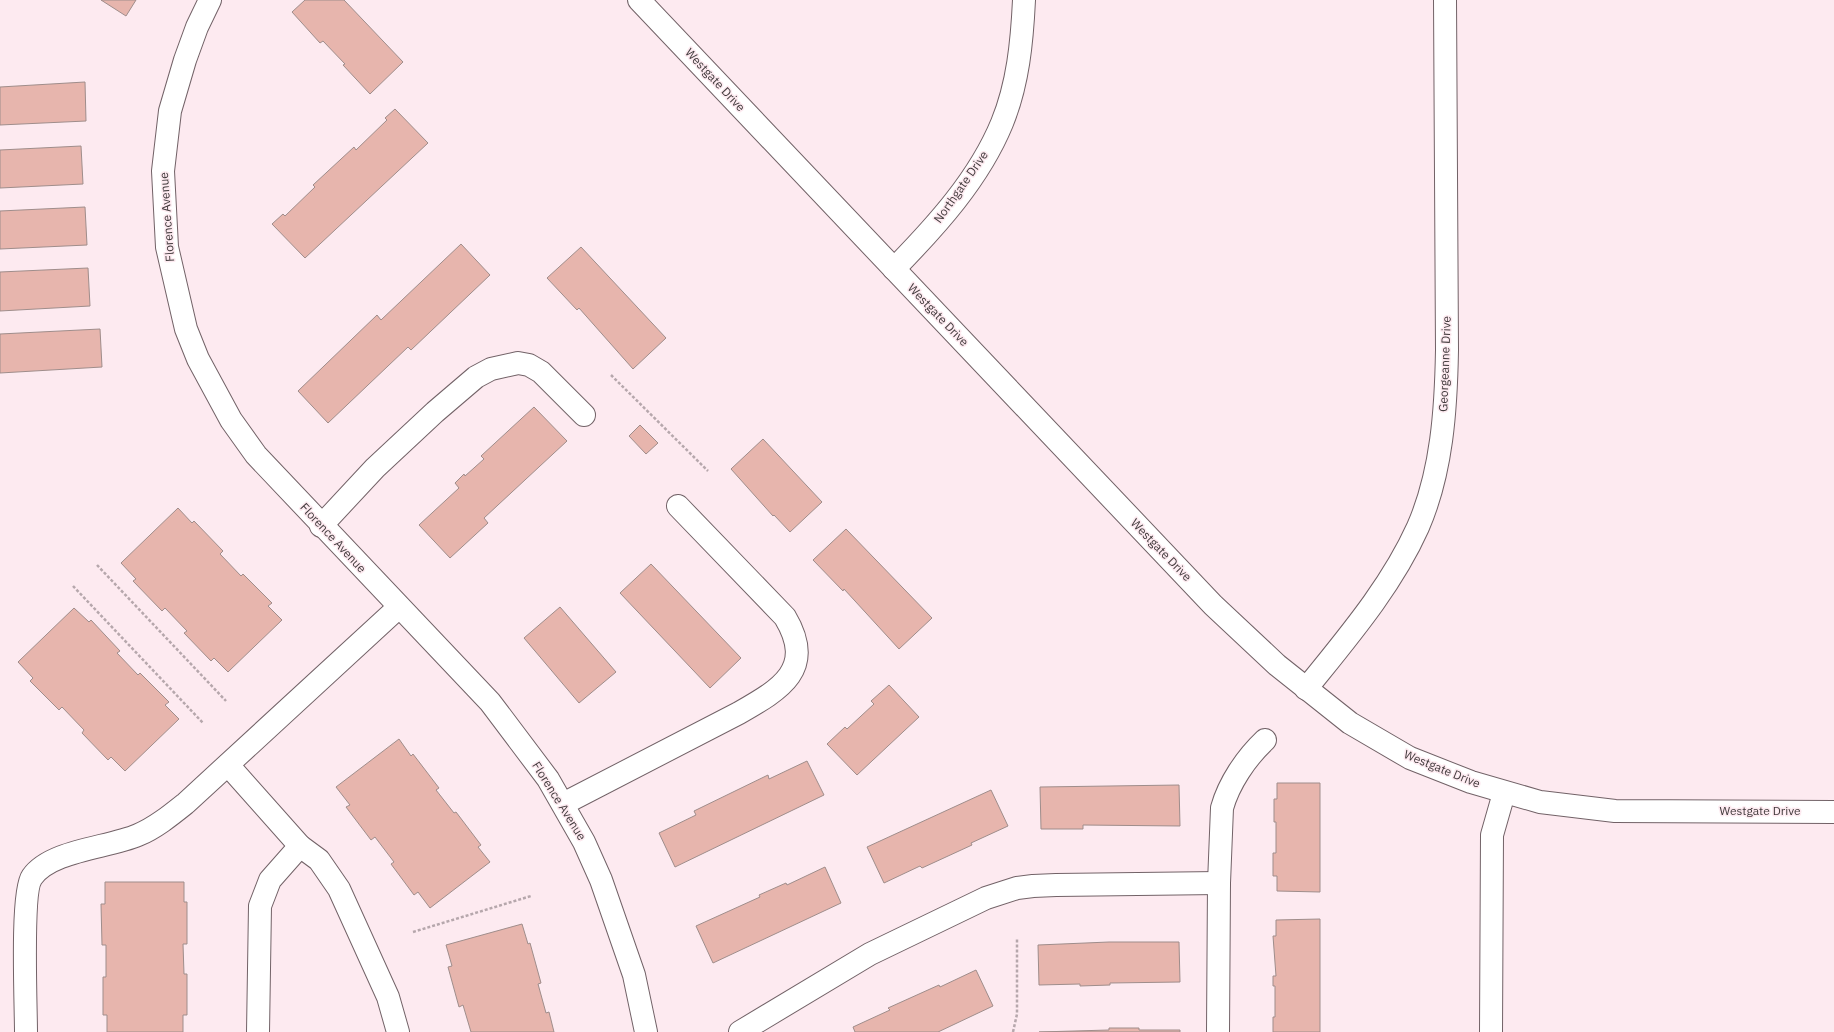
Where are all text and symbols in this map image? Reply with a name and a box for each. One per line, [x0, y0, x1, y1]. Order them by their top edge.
street label: Westgate Drive [682, 45, 749, 115]
street label: Northgate Drive [930, 147, 991, 226]
street label: Florence Avenue [156, 171, 177, 262]
street label: Westgate Drive [905, 280, 972, 349]
street label: Georgeanne Drive [1435, 315, 1454, 412]
street label: Florence Avenue [297, 500, 370, 576]
street label: Westgate Drive [1128, 515, 1195, 584]
street label: Westgate Drive [1402, 746, 1483, 791]
street label: Florence Avenue [529, 759, 590, 843]
street label: Westgate Drive [1719, 803, 1801, 818]

